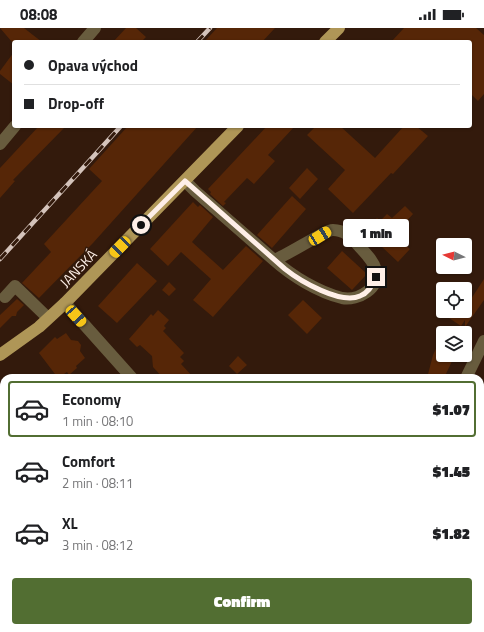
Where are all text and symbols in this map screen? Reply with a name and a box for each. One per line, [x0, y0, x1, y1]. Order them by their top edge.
text: 08:08 [20, 3, 57, 26]
text: Opava východ [48, 54, 138, 77]
text: Drop-off [48, 92, 104, 115]
route start [132, 216, 150, 234]
callout: 1 min [343, 219, 409, 247]
text: 1 min [360, 223, 392, 243]
car [307, 225, 333, 247]
car [107, 234, 133, 260]
north arrow [436, 238, 472, 274]
map controls [436, 238, 472, 362]
street label: JANSKÁ [55, 244, 102, 292]
route end [367, 268, 385, 286]
button: locate [436, 282, 472, 318]
car [64, 303, 88, 329]
button: layers [436, 326, 472, 362]
text: Economy [62, 388, 121, 411]
icon: car [14, 391, 50, 427]
text: $1.07 [433, 398, 470, 421]
text: 1 min · 08:10 [62, 411, 133, 431]
text: Comfort [62, 450, 115, 473]
icon: car [14, 453, 50, 489]
text: $1.45 [433, 460, 470, 483]
text: 2 min · 08:11 [62, 473, 133, 493]
text: XL [62, 512, 78, 535]
icon: car [14, 515, 50, 551]
text: $1.82 [433, 522, 470, 545]
text: 3 min · 08:12 [62, 535, 133, 555]
button: Confirm [12, 578, 472, 624]

